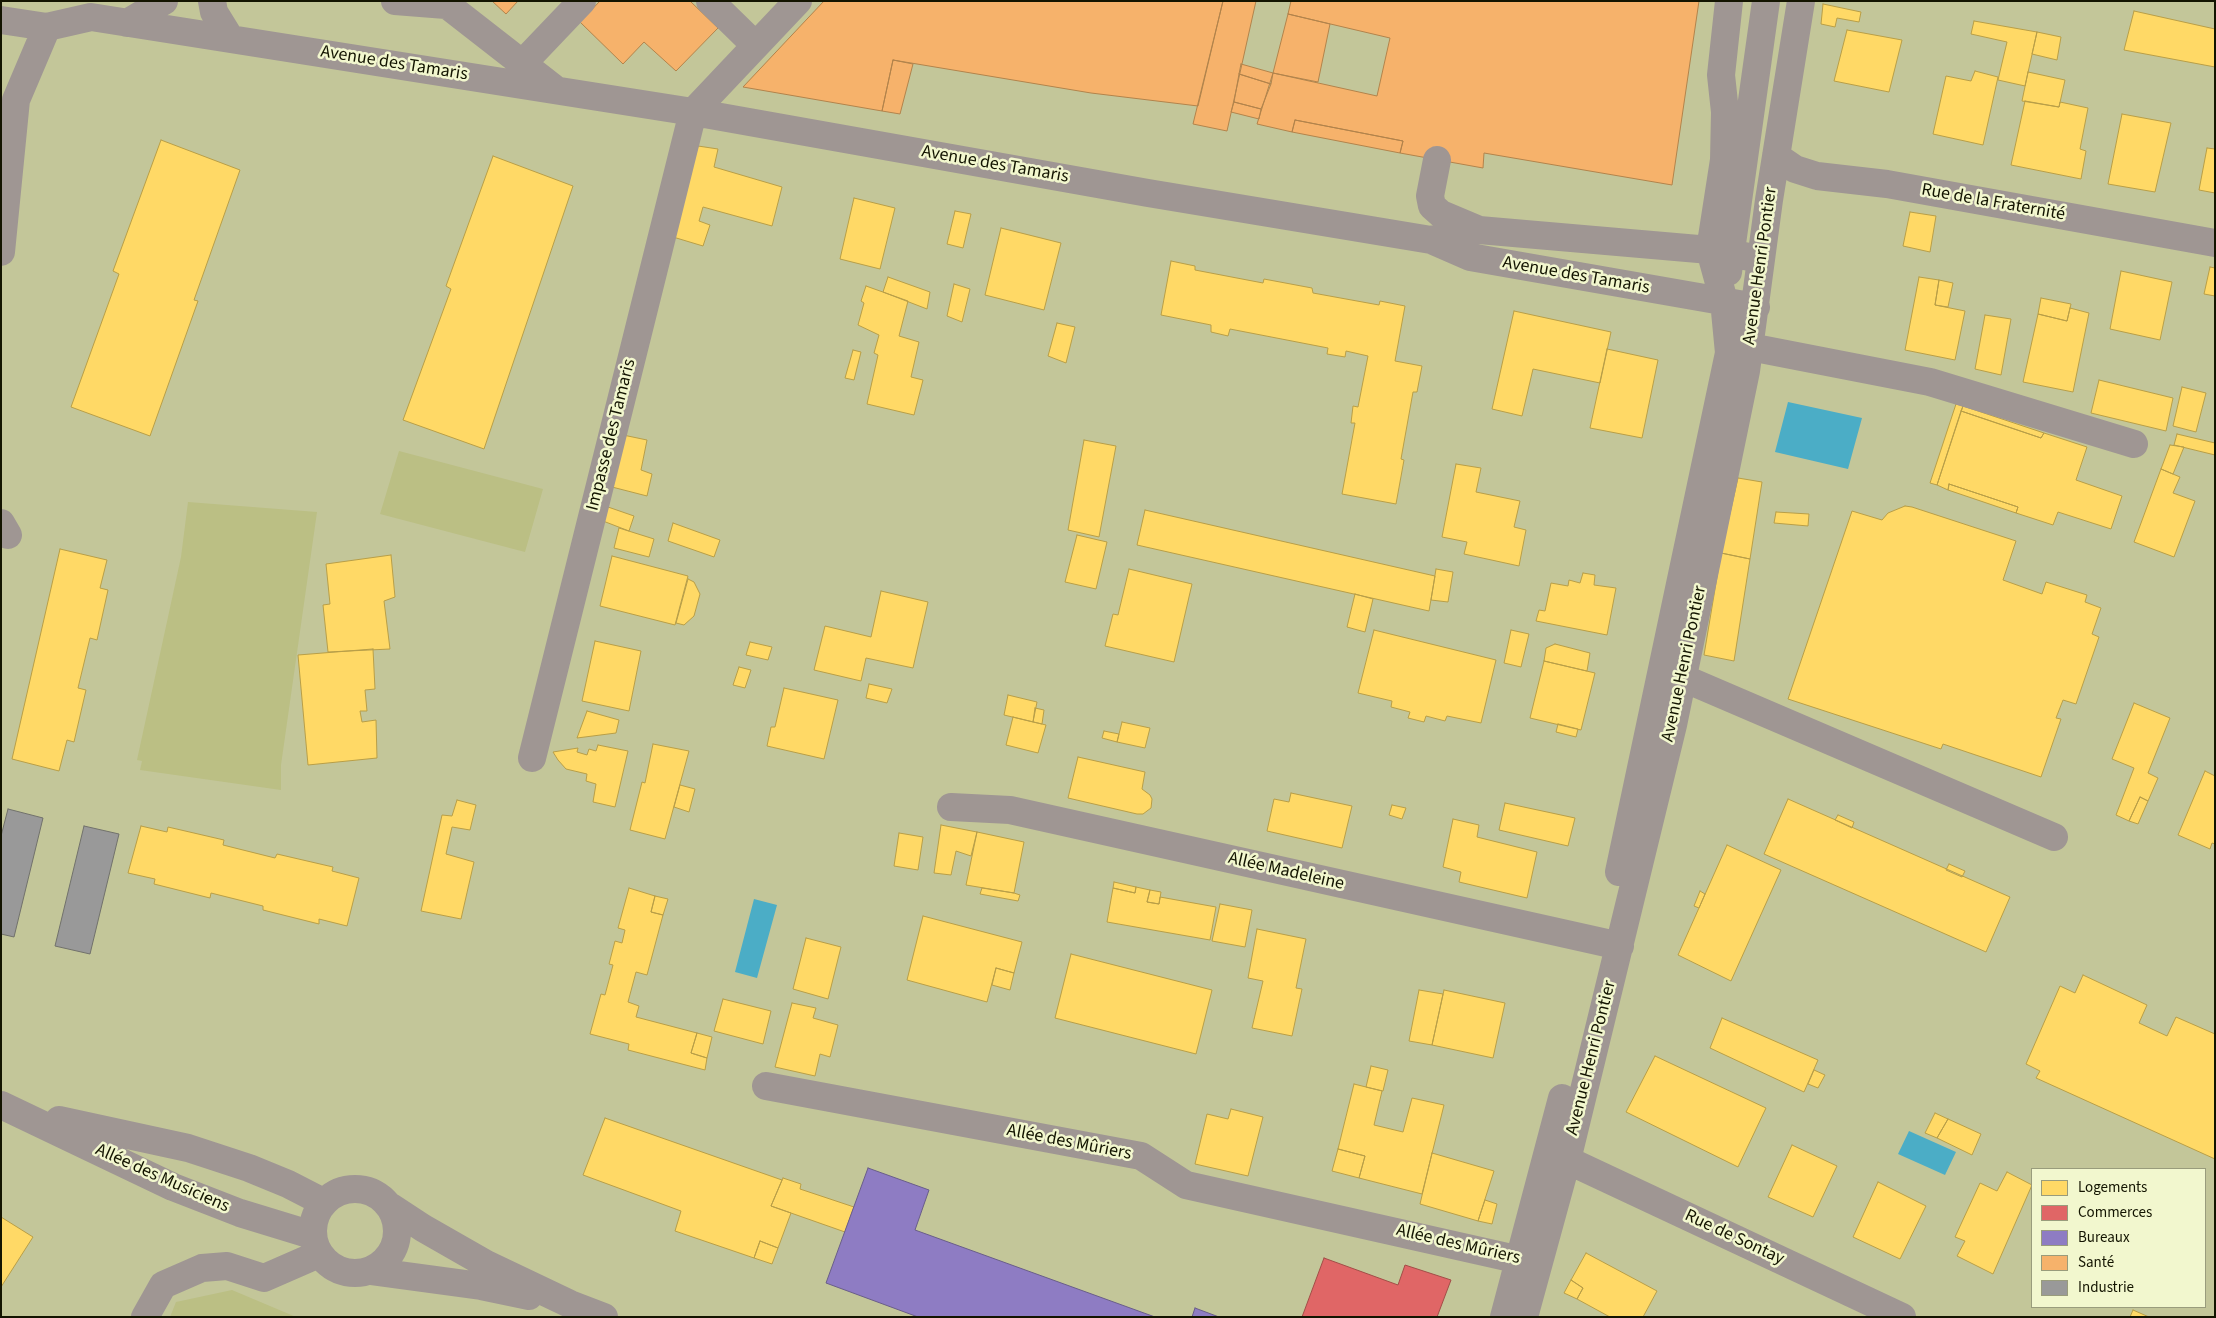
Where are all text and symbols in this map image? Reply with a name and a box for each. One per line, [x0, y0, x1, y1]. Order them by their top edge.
street label: Avenue des Tamaris [319, 42, 469, 86]
street label: Avenue des Tamaris [920, 141, 1070, 189]
street label: Rue de la Fraternité [1919, 180, 2067, 226]
street label: Avenue Henri Pontier [1739, 186, 1783, 346]
street label: Avenue des Tamaris [1501, 252, 1651, 300]
street label: Impasse des Tamaris [583, 357, 641, 513]
street label: Avenue Henri Pontier [1658, 584, 1712, 744]
street label: Allée Madeleine [1226, 848, 1346, 896]
street label: Avenue Henri Pontier [1562, 978, 1622, 1138]
street label: Allée des Mûriers [1005, 1120, 1133, 1166]
street label: Allée des Musiciens [92, 1140, 232, 1218]
legend [2031, 1168, 2206, 1308]
text: Logements [2078, 1177, 2147, 1198]
text: Commerces [2078, 1202, 2152, 1223]
street label: Rue de Sontay [1681, 1206, 1787, 1270]
street label: Allée des Mûriers [1394, 1220, 1522, 1270]
text: Bureaux [2078, 1227, 2130, 1248]
text: Santé [2078, 1252, 2114, 1273]
text: Industrie [2078, 1277, 2134, 1298]

